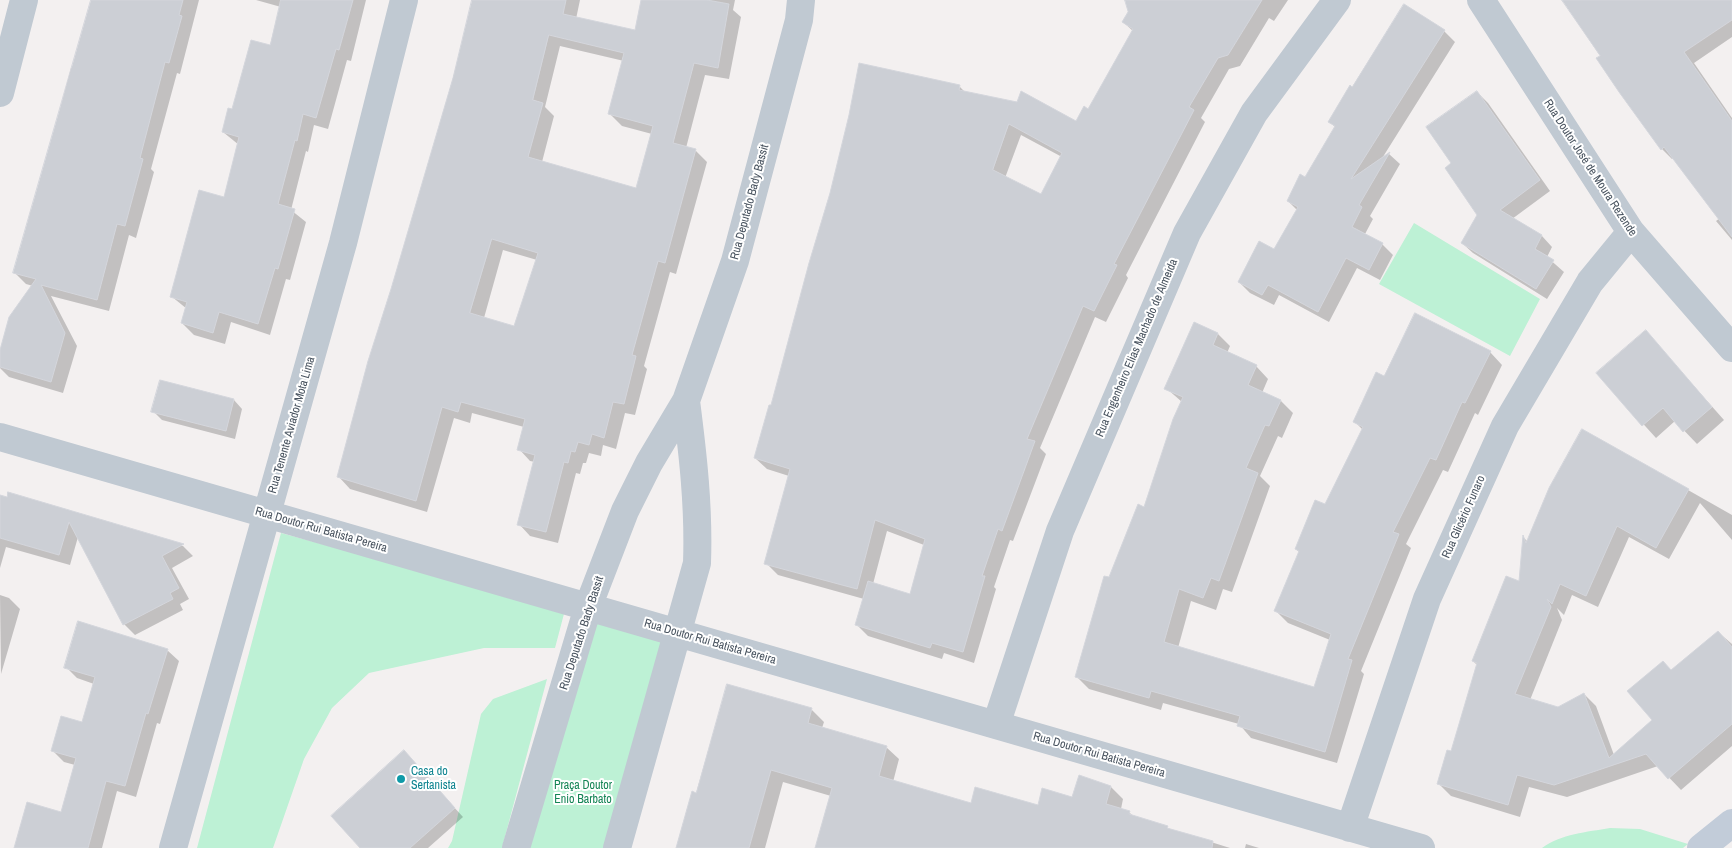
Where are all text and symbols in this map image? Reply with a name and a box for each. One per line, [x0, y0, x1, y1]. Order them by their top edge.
street label: Rua Doutor José de Moura Rezende [1540, 97, 1640, 239]
street label: Rua Deputado Bady Bassit [728, 143, 772, 261]
street label: Rua Engenheiro Elias Machado de Almeida [1093, 257, 1181, 439]
street label: Rua Tenente Aviador Mota Lima [266, 355, 318, 495]
street label: Rua Glicério Funaro [1439, 473, 1489, 561]
street label: Rua Doutor Rui Batista Pereira [253, 504, 389, 556]
street label: Rua Deputado Bady Bassit [557, 574, 607, 692]
street label: Rua Doutor Rui Batista Pereira [642, 616, 778, 668]
street label: Rua Doutor Rui Batista Pereira [1031, 729, 1167, 781]
place label: Casa do Sertanista [411, 765, 456, 793]
marker: Casa do Sertanista [395, 773, 407, 785]
park label: Praça Doutor Enio Barbato [554, 779, 612, 807]

